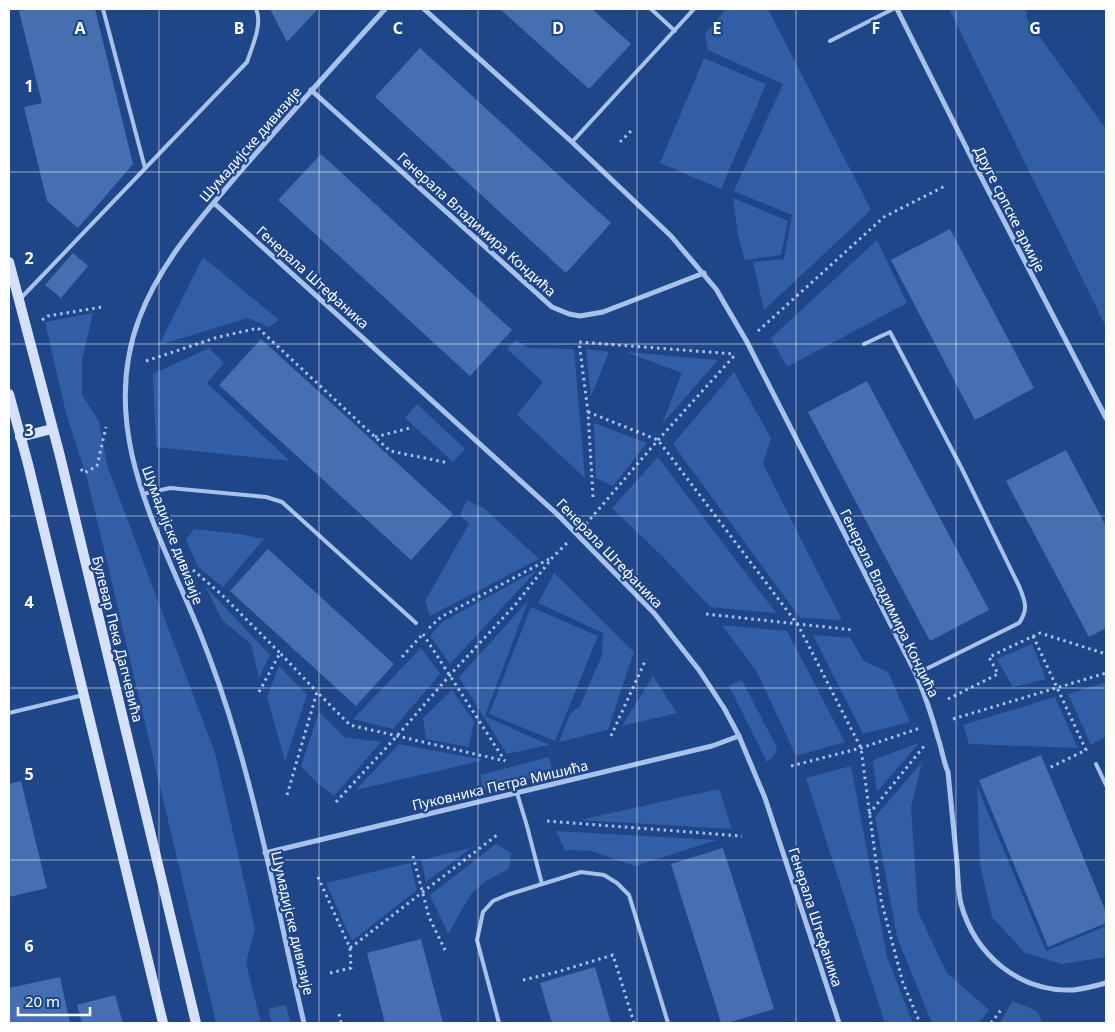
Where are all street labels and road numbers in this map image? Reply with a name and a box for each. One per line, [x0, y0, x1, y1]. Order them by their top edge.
street label: Шумадијске дивизије [195, 82, 306, 206]
street label: Друге српске армије [970, 143, 1050, 276]
street label: Генерала Владимира Кондића [394, 148, 560, 300]
street label: Генерала Штефаника [253, 221, 373, 333]
street label: Шумадијске дивизије [138, 463, 208, 607]
street label: Генерала Штефаника [553, 494, 667, 612]
street label: Генерала Владимира Кондића [836, 506, 944, 700]
street label: Булевар Пека Дапчевића [88, 554, 148, 724]
street label: Пуковника Петра Мишића [410, 756, 590, 814]
street label: Генерала Штефаника [784, 845, 848, 989]
street label: Шумадијске дивизије [267, 849, 319, 997]

